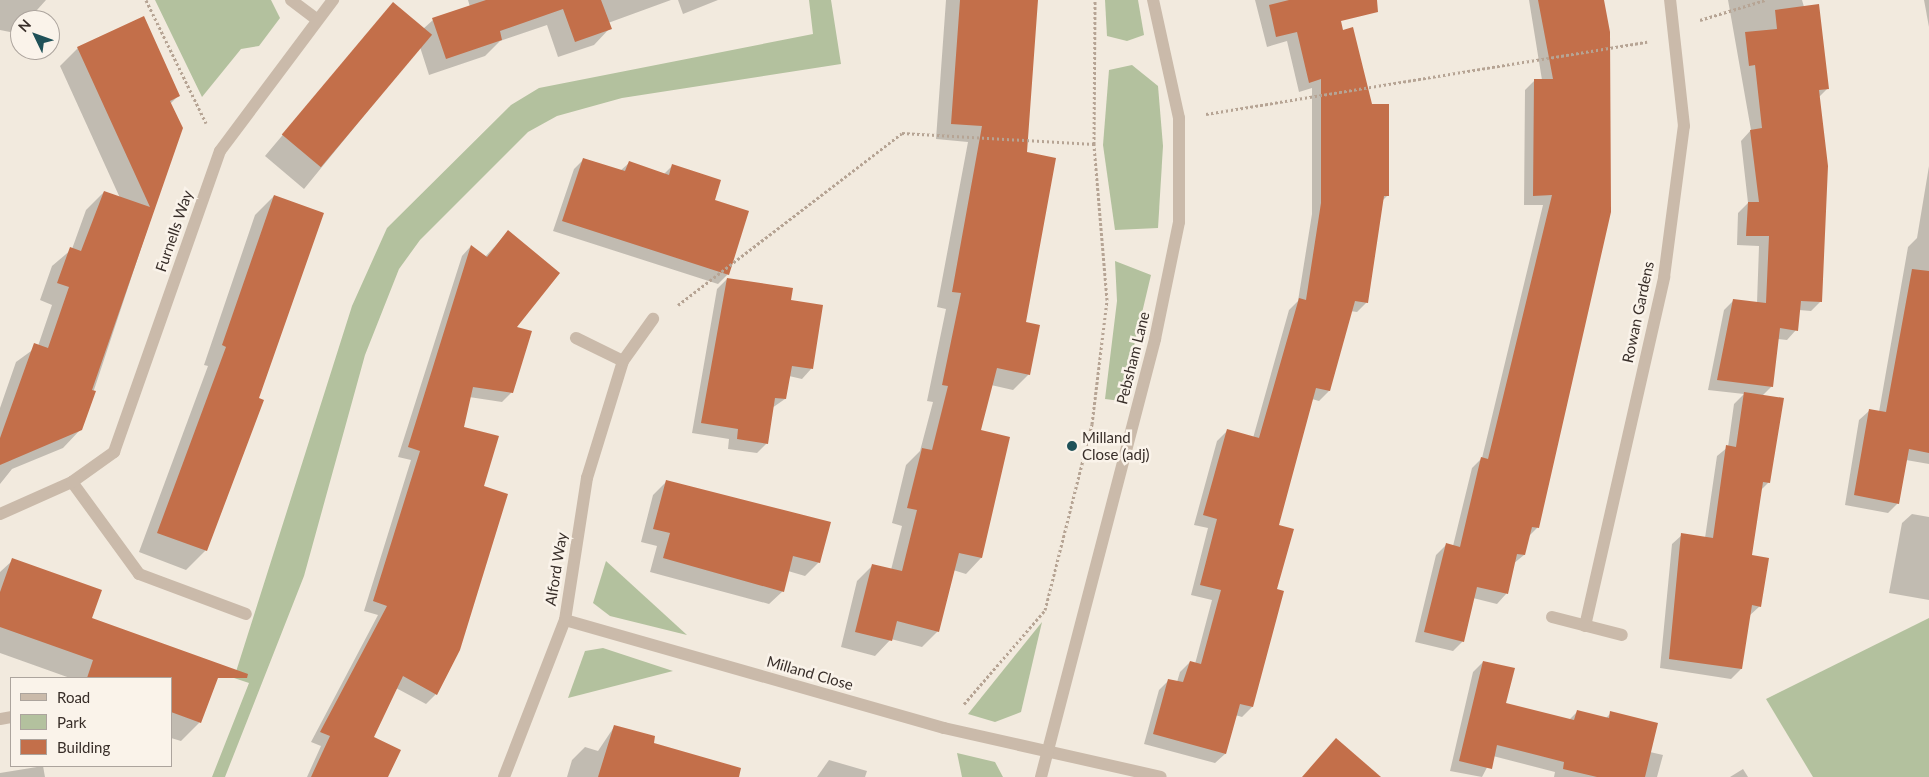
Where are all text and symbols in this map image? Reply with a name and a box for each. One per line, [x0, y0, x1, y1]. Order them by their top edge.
north arrow [10, 10, 60, 60]
text: N [14, 16, 34, 35]
street label: Furnells Way [152, 188, 196, 274]
street label: Rowan Gardens [1618, 260, 1658, 364]
street label: Pebsham Lane [1113, 310, 1153, 406]
place label: Milland Close (adj) [1082, 428, 1149, 463]
marker: Milland Close (adj) [1066, 440, 1078, 452]
street label: Alford Way [541, 531, 571, 607]
street label: Milland Close [765, 652, 855, 694]
legend [10, 677, 172, 767]
text: Road [57, 688, 90, 706]
text: Park [57, 713, 86, 731]
text: Building [57, 738, 110, 756]

